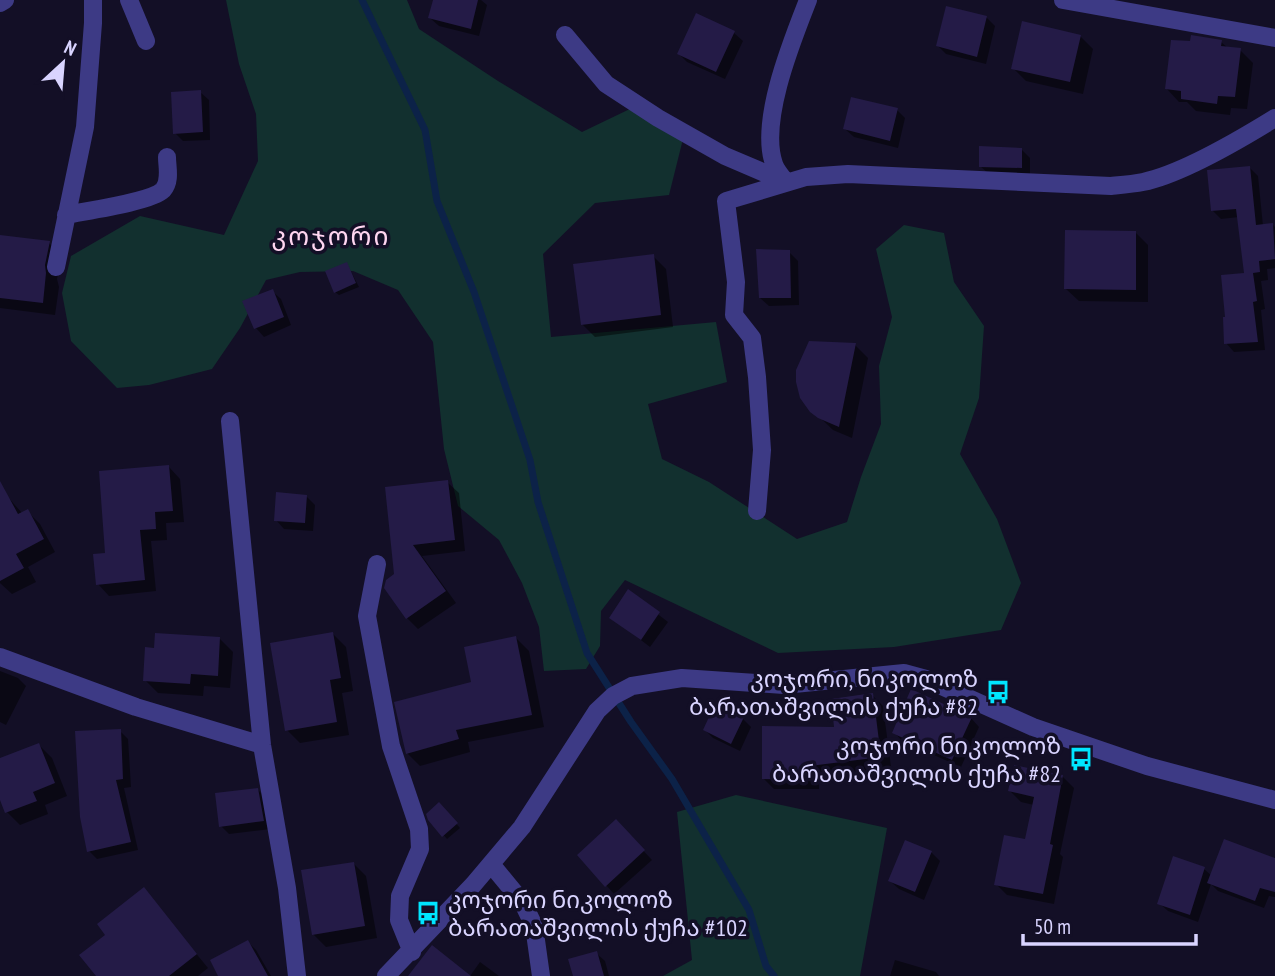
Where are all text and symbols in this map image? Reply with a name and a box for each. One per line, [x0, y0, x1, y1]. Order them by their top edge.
north arrow [28, 28, 98, 98]
text: N [61, 35, 80, 61]
district label: კოჯორი [272, 219, 390, 252]
place label: კოჯორი, ნიკოლოზ ბარათაშვილის ქუჩა #82 [689, 663, 978, 722]
bus stop icon: კოჯორი, ნიკოლოზ ბარათაშვილის ქუჩა #82 [984, 678, 1012, 706]
place label: კოჯორი ნიკოლოზ ბარათაშვილის ქუჩა #82 [772, 730, 1061, 789]
bus stop icon: კოჯორი ნიკოლოზ ბარათაშვილის ქუჩა #82 [1067, 745, 1095, 773]
place label: კოჯორი ნიკოლოზ ბარათაშვილის ქუჩა #102 [448, 884, 748, 943]
bus stop icon: კოჯორი ნიკოლოზ ბარათაშვილის ქუჩა #102 [414, 899, 442, 927]
scale bar [1023, 902, 1196, 946]
text: 50 m [1034, 913, 1071, 940]

